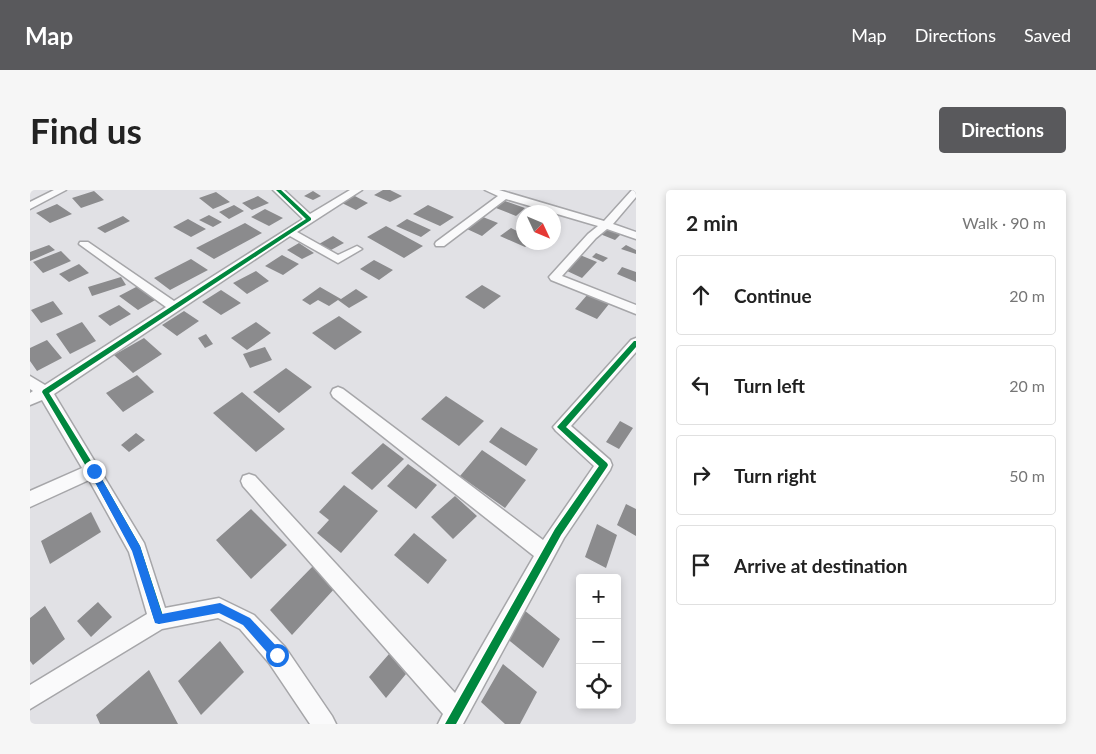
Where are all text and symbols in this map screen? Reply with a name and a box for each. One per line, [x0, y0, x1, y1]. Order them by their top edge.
text: Map [25, 21, 73, 50]
text: Map [851, 24, 887, 46]
text: Directions [915, 24, 996, 46]
text: Saved [1024, 24, 1071, 46]
button: Directions [939, 107, 1066, 153]
text: Find us [30, 109, 142, 151]
north arrow [516, 205, 561, 250]
text: 2 min [686, 210, 738, 235]
text: Walk · 90 m [962, 213, 1046, 232]
icon: ahead [687, 281, 715, 309]
text: Continue [734, 284, 812, 307]
text: 20 m [1009, 286, 1045, 305]
icon: left [687, 371, 715, 399]
text: Turn left [734, 374, 805, 397]
text: 20 m [1009, 376, 1045, 395]
route end [83, 460, 106, 483]
icon: right [687, 461, 715, 489]
text: Turn right [734, 464, 816, 487]
text: 50 m [1009, 466, 1045, 485]
icon: arrive [687, 551, 715, 579]
text: Arrive at destination [734, 554, 907, 577]
map controls [576, 574, 621, 709]
button: + [576, 574, 621, 619]
button: − [576, 619, 621, 664]
route start [266, 644, 289, 667]
button: locate [576, 664, 621, 709]

